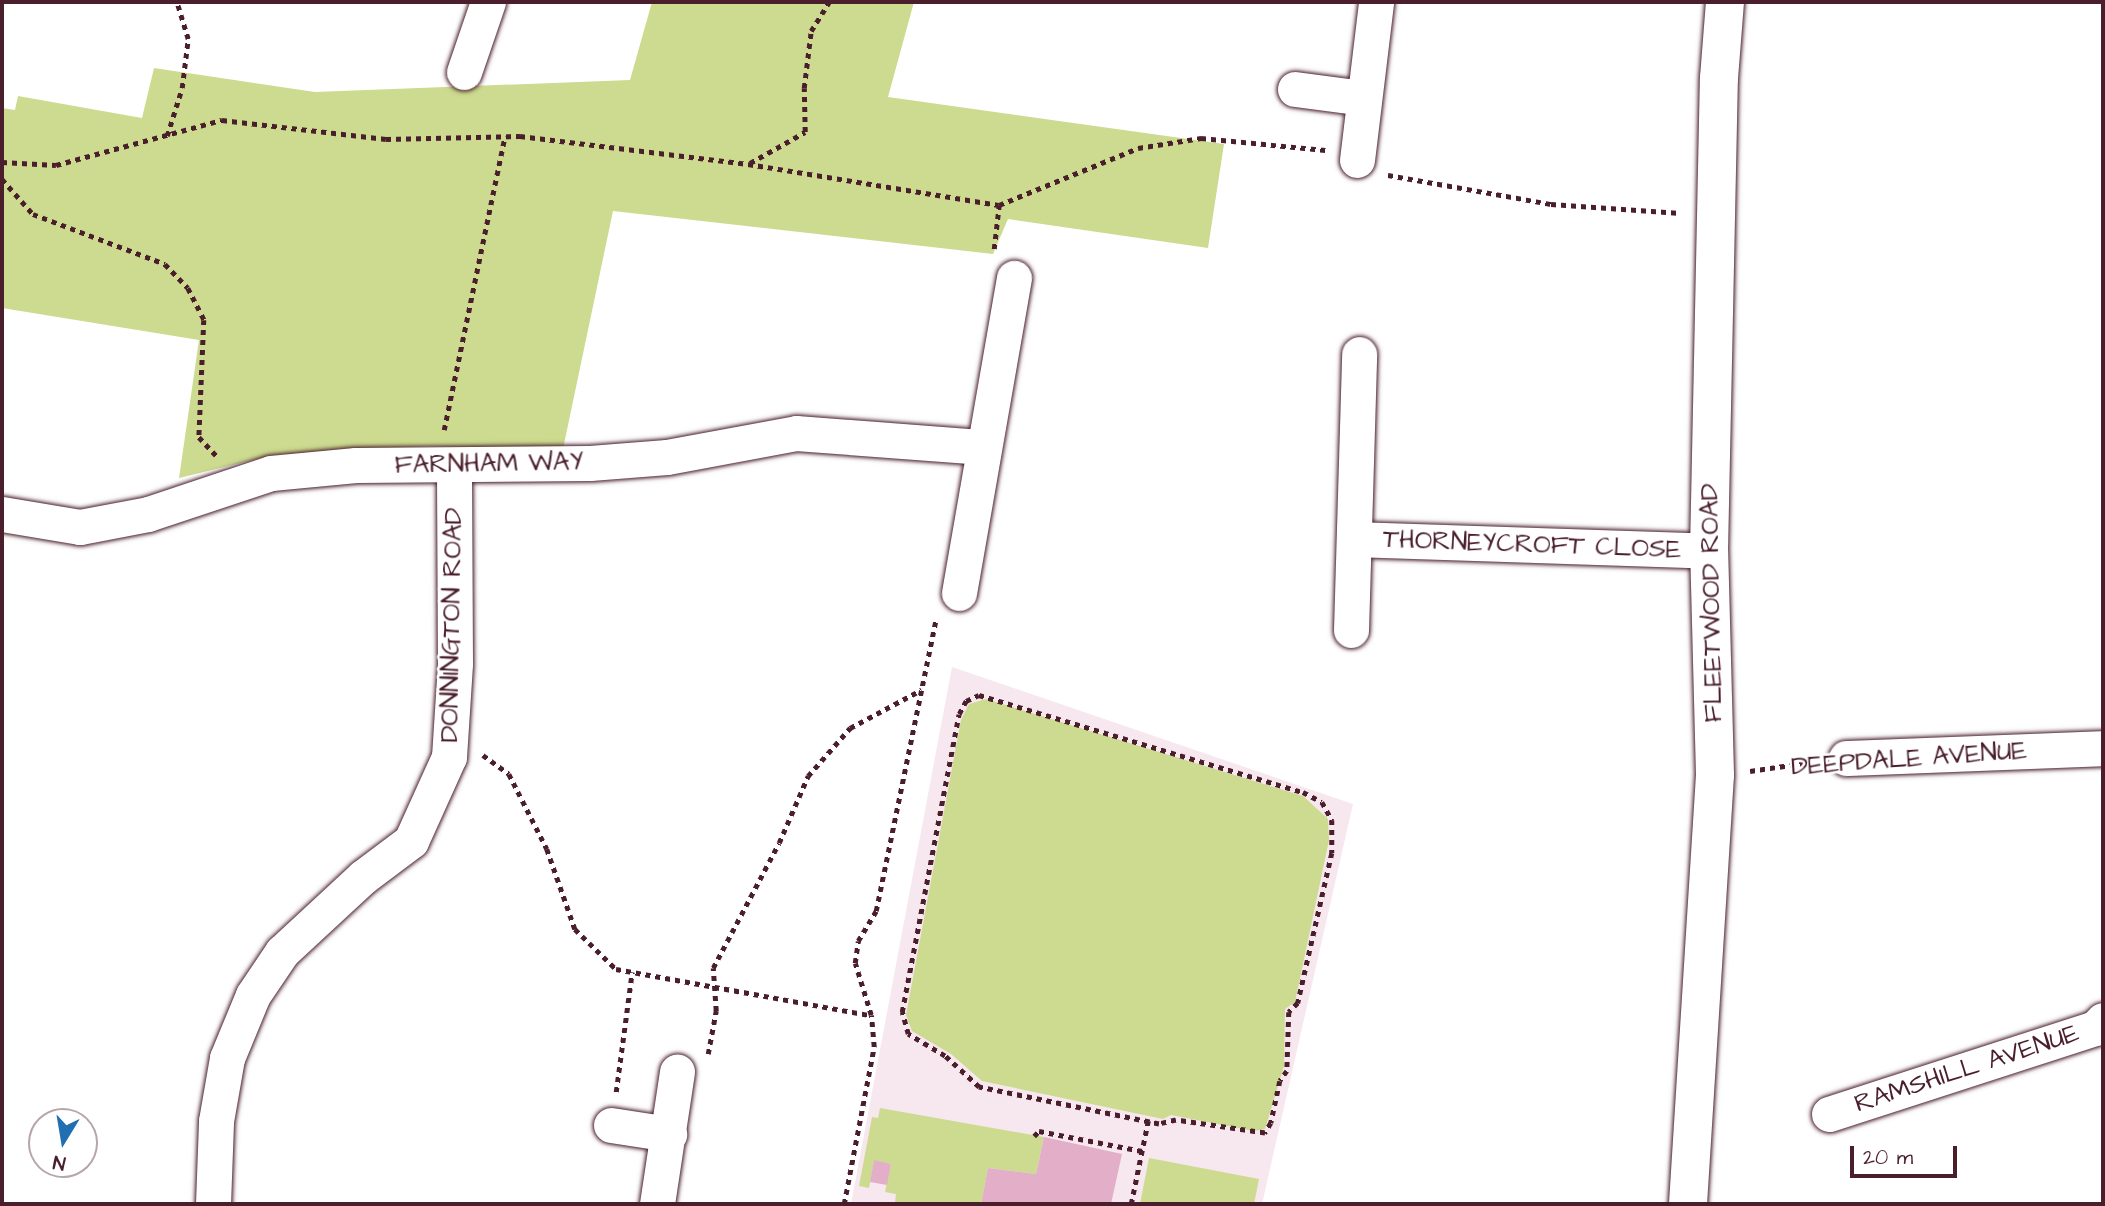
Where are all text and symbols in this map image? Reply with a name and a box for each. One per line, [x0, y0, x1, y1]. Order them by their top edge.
street label: FARNHAM WAY [394, 447, 584, 481]
street label: FLEETWOOD ROAD [1694, 483, 1730, 723]
street label: DONNINGTON ROAD [434, 507, 470, 743]
street label: THORNEYCROFT CLOSE [1382, 524, 1682, 566]
street label: DEEPDALE AVENUE [1790, 735, 2028, 783]
street label: RAMSHILL AVENUE [1851, 1018, 2083, 1120]
north arrow [28, 1108, 98, 1178]
scale bar [1853, 1132, 1960, 1176]
text: 20 m [1863, 1143, 1913, 1172]
text: N [51, 1148, 68, 1177]

